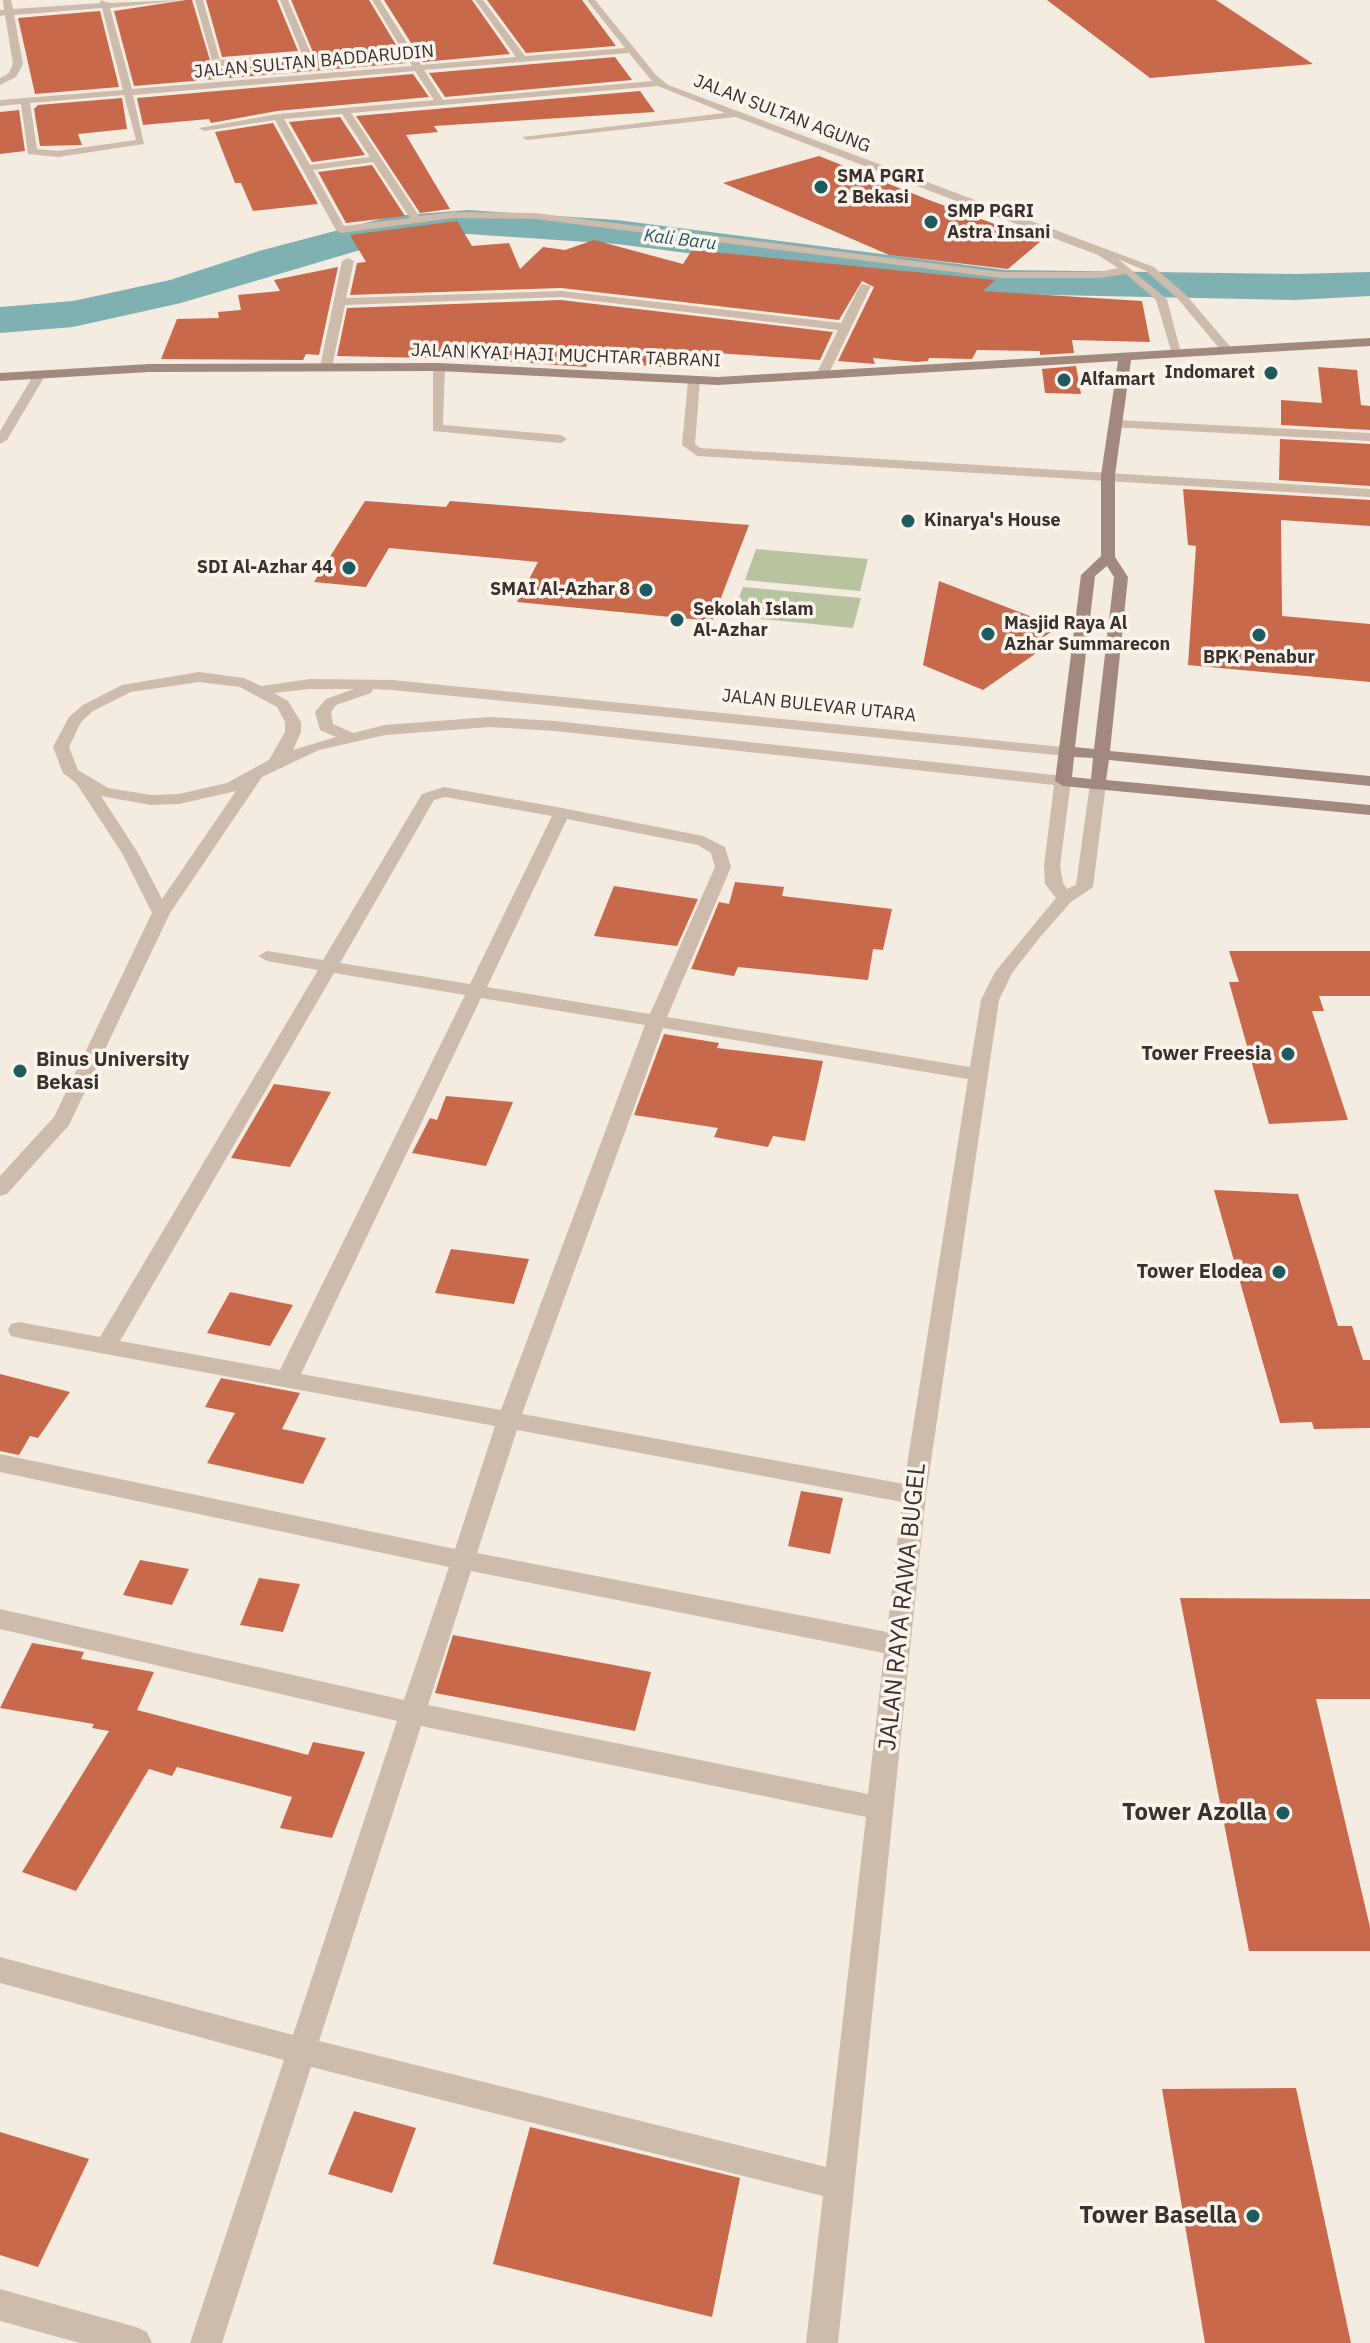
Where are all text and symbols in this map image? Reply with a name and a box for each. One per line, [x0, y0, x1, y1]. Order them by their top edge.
street label: JALAN SULTAN BADDARUDIN [193, 41, 435, 83]
street label: JALAN SULTAN AGUNG [690, 70, 874, 158]
place label: SMA PGRI 2 Bekasi [837, 166, 924, 208]
marker: SMA PGRI 2 Bekasi [812, 178, 830, 196]
place label: SMP PGRI Astra Insani [947, 201, 1050, 244]
marker: SMP PGRI Astra Insani [922, 213, 940, 231]
water label: Kali Baru [642, 225, 718, 255]
street label: JALAN KYAI HAJI MUCHTAR TABRANI [411, 340, 721, 372]
place label: Indomaret [1165, 362, 1255, 384]
marker: Indomaret [1262, 364, 1280, 382]
place label: Alfamart [1080, 369, 1155, 391]
marker: Alfamart [1055, 371, 1073, 389]
place label: Kinarya's House [924, 510, 1061, 532]
marker: Kinarya's House [899, 512, 917, 530]
place label: SDI Al-Azhar 44 [197, 557, 333, 579]
marker: SDI Al-Azhar 44 [340, 559, 358, 577]
place label: SMAI Al-Azhar 8 [490, 579, 630, 601]
marker: SMAI Al-Azhar 8 [637, 581, 655, 599]
place label: Sekolah Islam Al-Azhar [693, 599, 814, 642]
marker: Sekolah Islam Al-Azhar [668, 611, 686, 629]
place label: Masjid Raya Al Azhar Summarecon [1004, 613, 1170, 656]
marker: Masjid Raya Al Azhar Summarecon [979, 625, 997, 643]
marker: BPK Penabur [1250, 626, 1268, 644]
place label: BPK Penabur [1203, 647, 1315, 669]
street label: JALAN BULEVAR UTARA [721, 685, 917, 727]
place label: Tower Freesia [1141, 1042, 1272, 1066]
marker: Tower Freesia [1279, 1045, 1297, 1063]
place label: Binus University Bekasi [36, 1048, 189, 1095]
marker: Binus University Bekasi [11, 1062, 29, 1080]
place label: Tower Elodea [1137, 1260, 1263, 1284]
marker: Tower Elodea [1270, 1263, 1288, 1281]
street label: JALAN RAYA RAWA BUGEL [874, 1462, 932, 1752]
place label: Tower Azolla [1122, 1799, 1267, 1827]
marker: Tower Azolla [1274, 1804, 1292, 1822]
place label: Tower Basella [1079, 2202, 1237, 2230]
marker: Tower Basella [1244, 2207, 1262, 2225]

